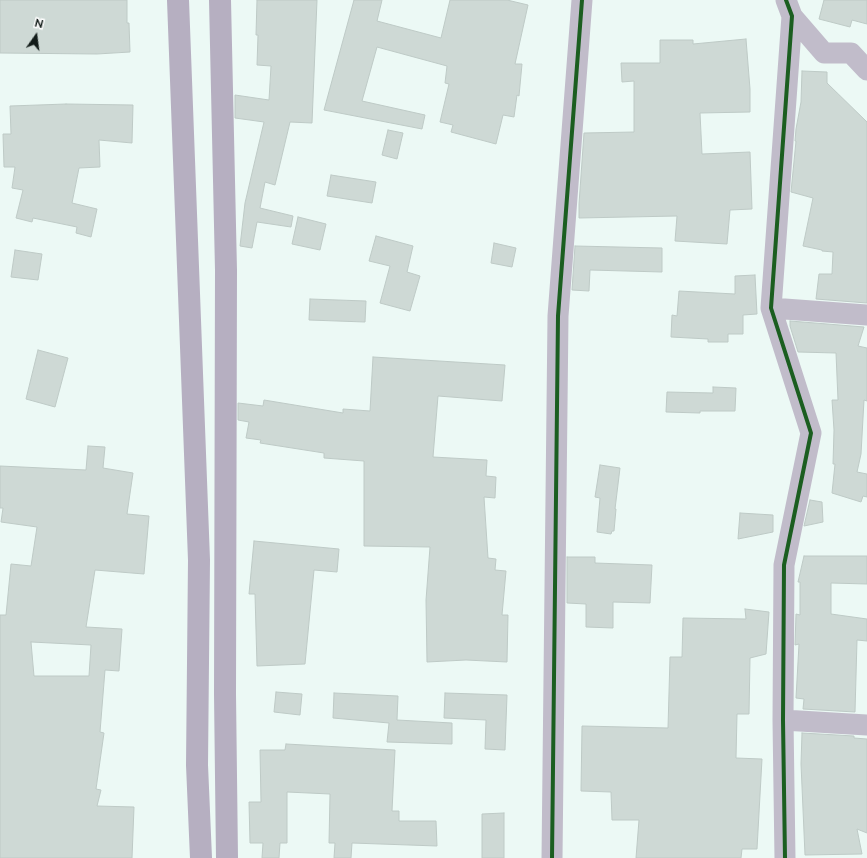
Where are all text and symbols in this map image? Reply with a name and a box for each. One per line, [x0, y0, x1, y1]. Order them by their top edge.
north arrow [16, 16, 56, 56]
text: N [33, 17, 45, 31]

